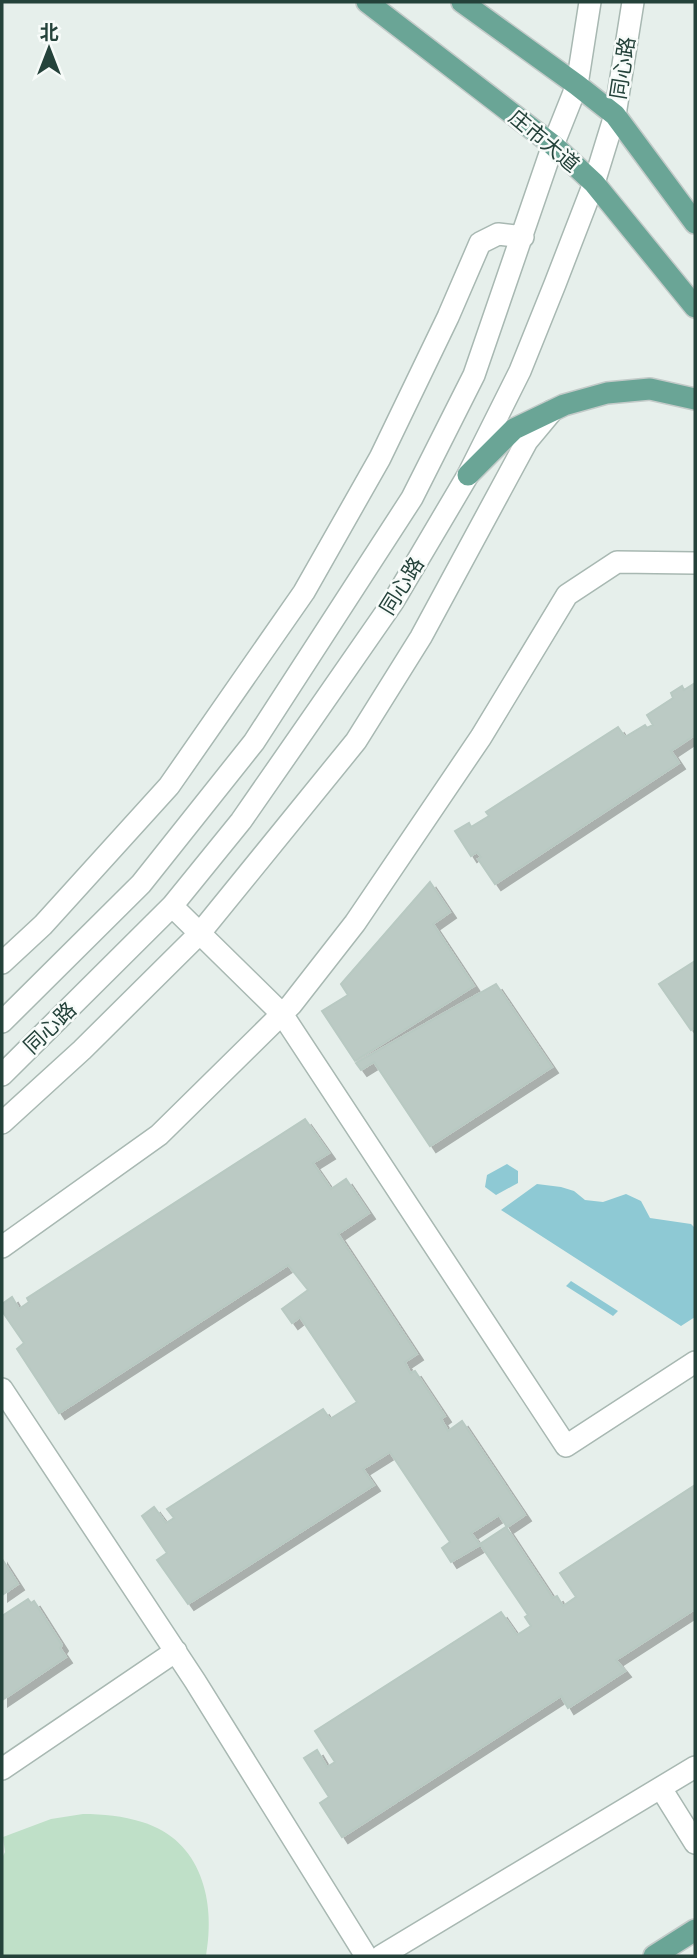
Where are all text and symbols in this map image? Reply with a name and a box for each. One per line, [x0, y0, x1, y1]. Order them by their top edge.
north arrow [14, 14, 84, 84]
text: 北 [39, 20, 59, 45]
street label: 同心路 [604, 35, 641, 101]
street label: 庄市大道 [503, 103, 585, 178]
street label: 同心路 [373, 552, 430, 620]
street label: 同心路 [18, 996, 82, 1059]

